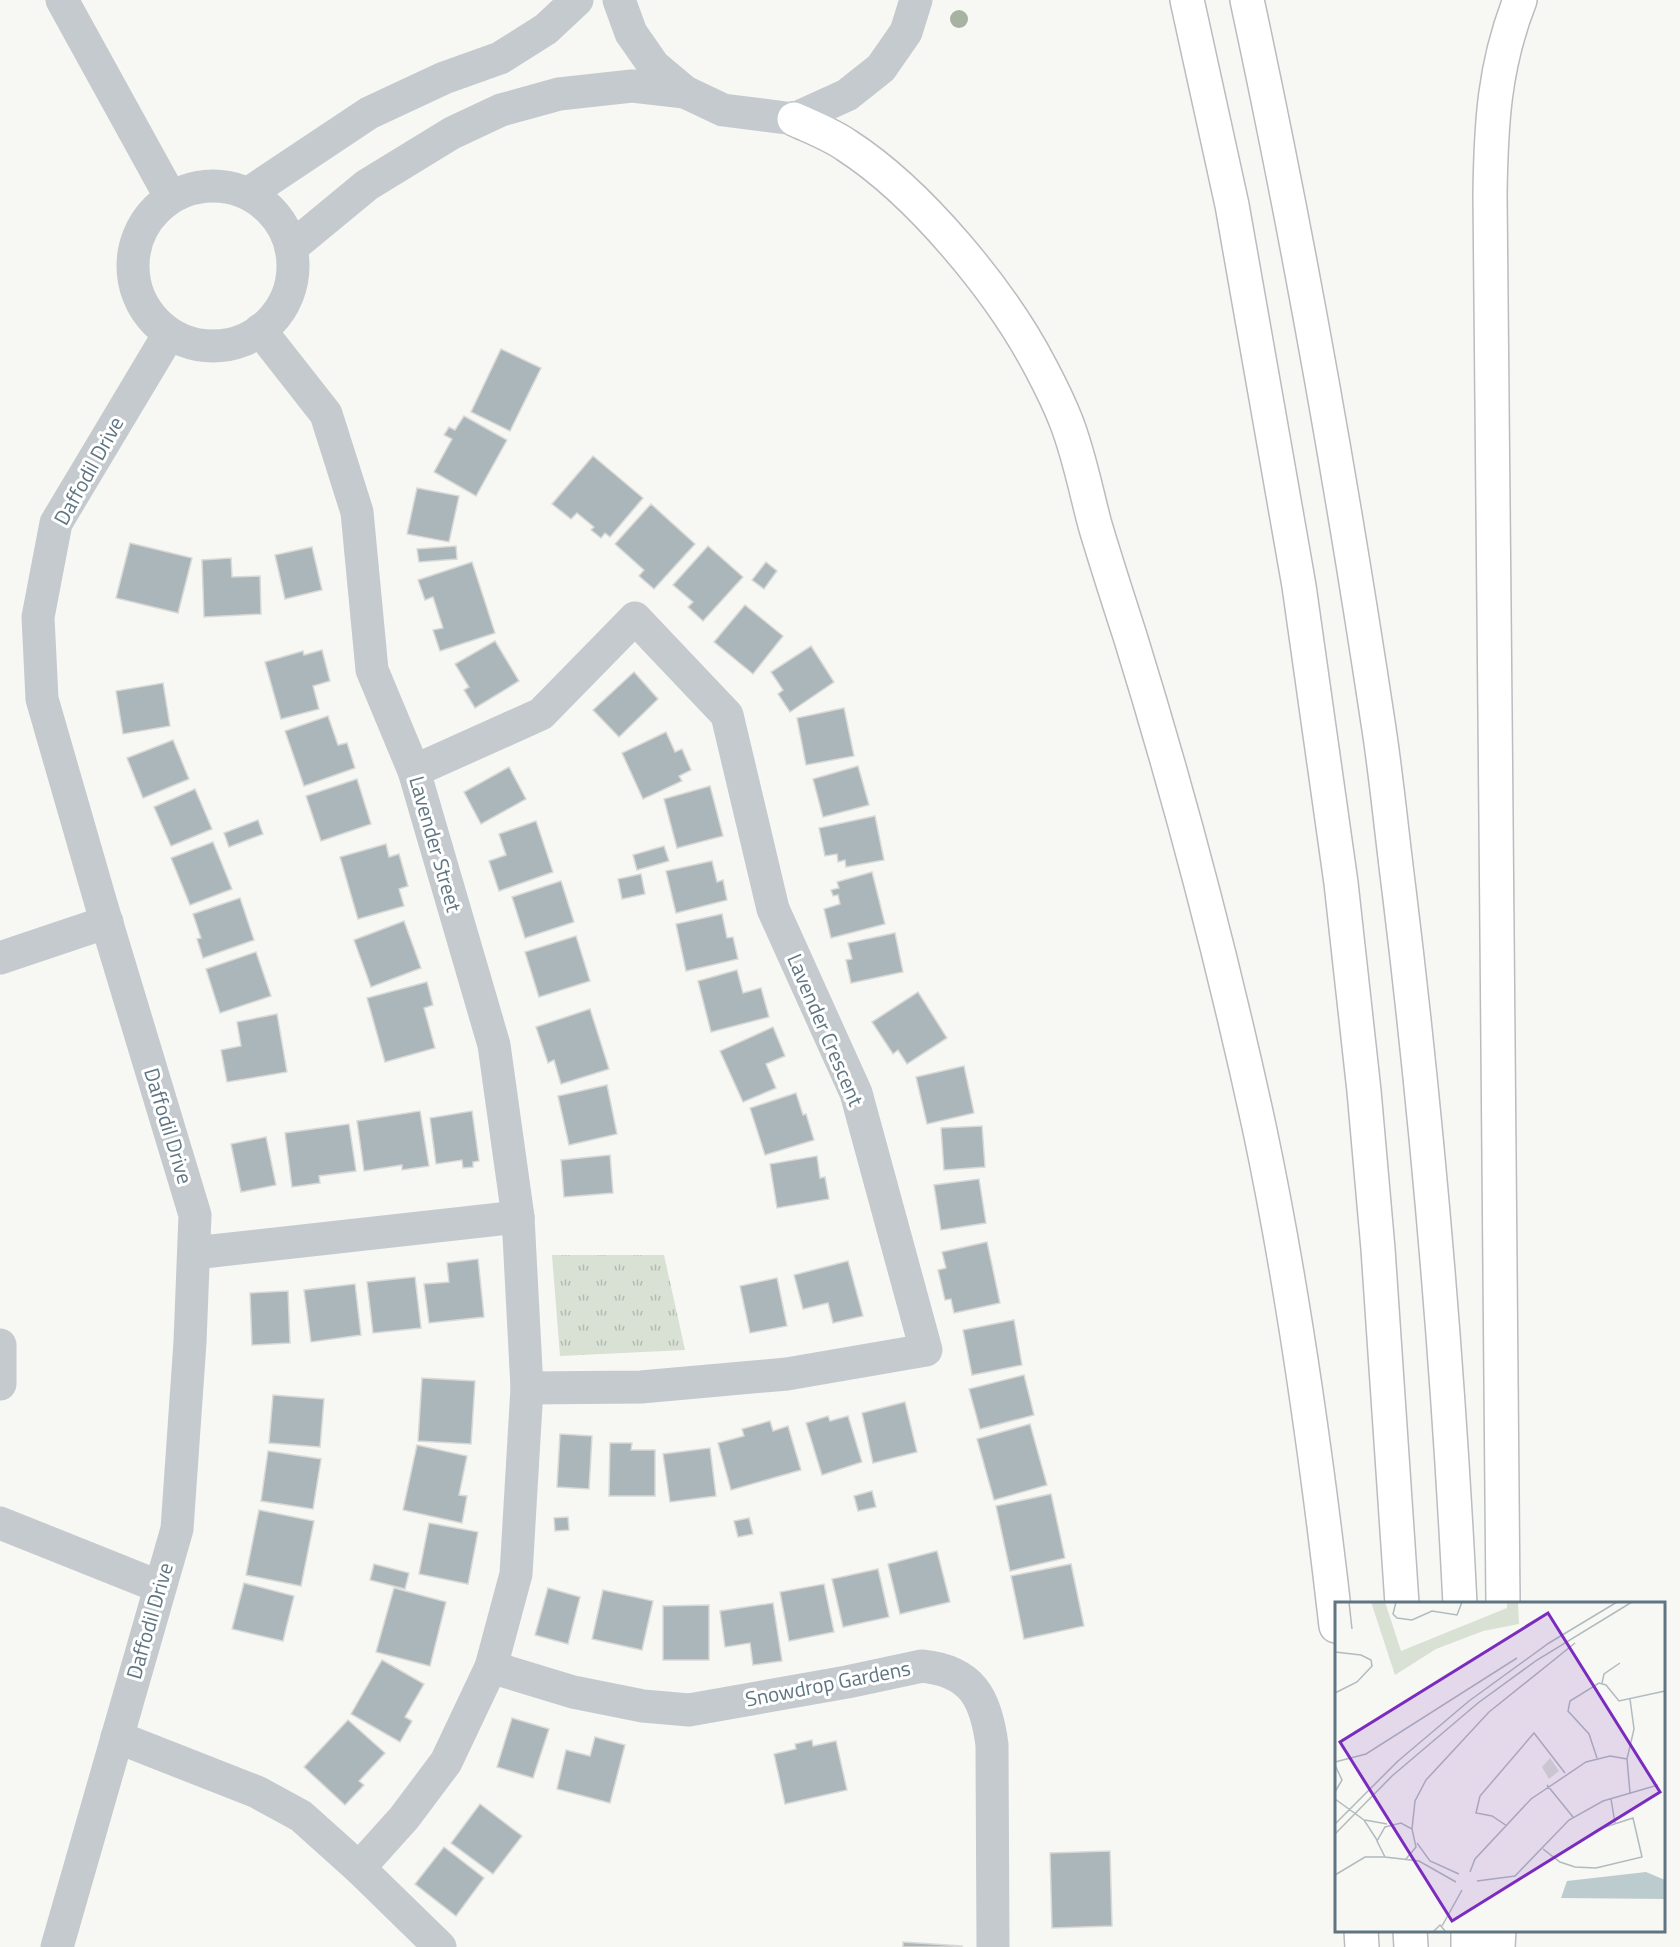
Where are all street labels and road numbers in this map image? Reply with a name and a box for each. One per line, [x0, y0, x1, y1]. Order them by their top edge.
street label: Daffodil Drive [45, 410, 131, 531]
street label: Lavender Street [401, 772, 471, 916]
street label: Lavender Crescent [779, 948, 873, 1111]
street label: Daffodil Drive [136, 1064, 202, 1188]
street label: Daffodil Drive [117, 1559, 181, 1683]
street label: Snowdrop Gardens [742, 1651, 913, 1715]

